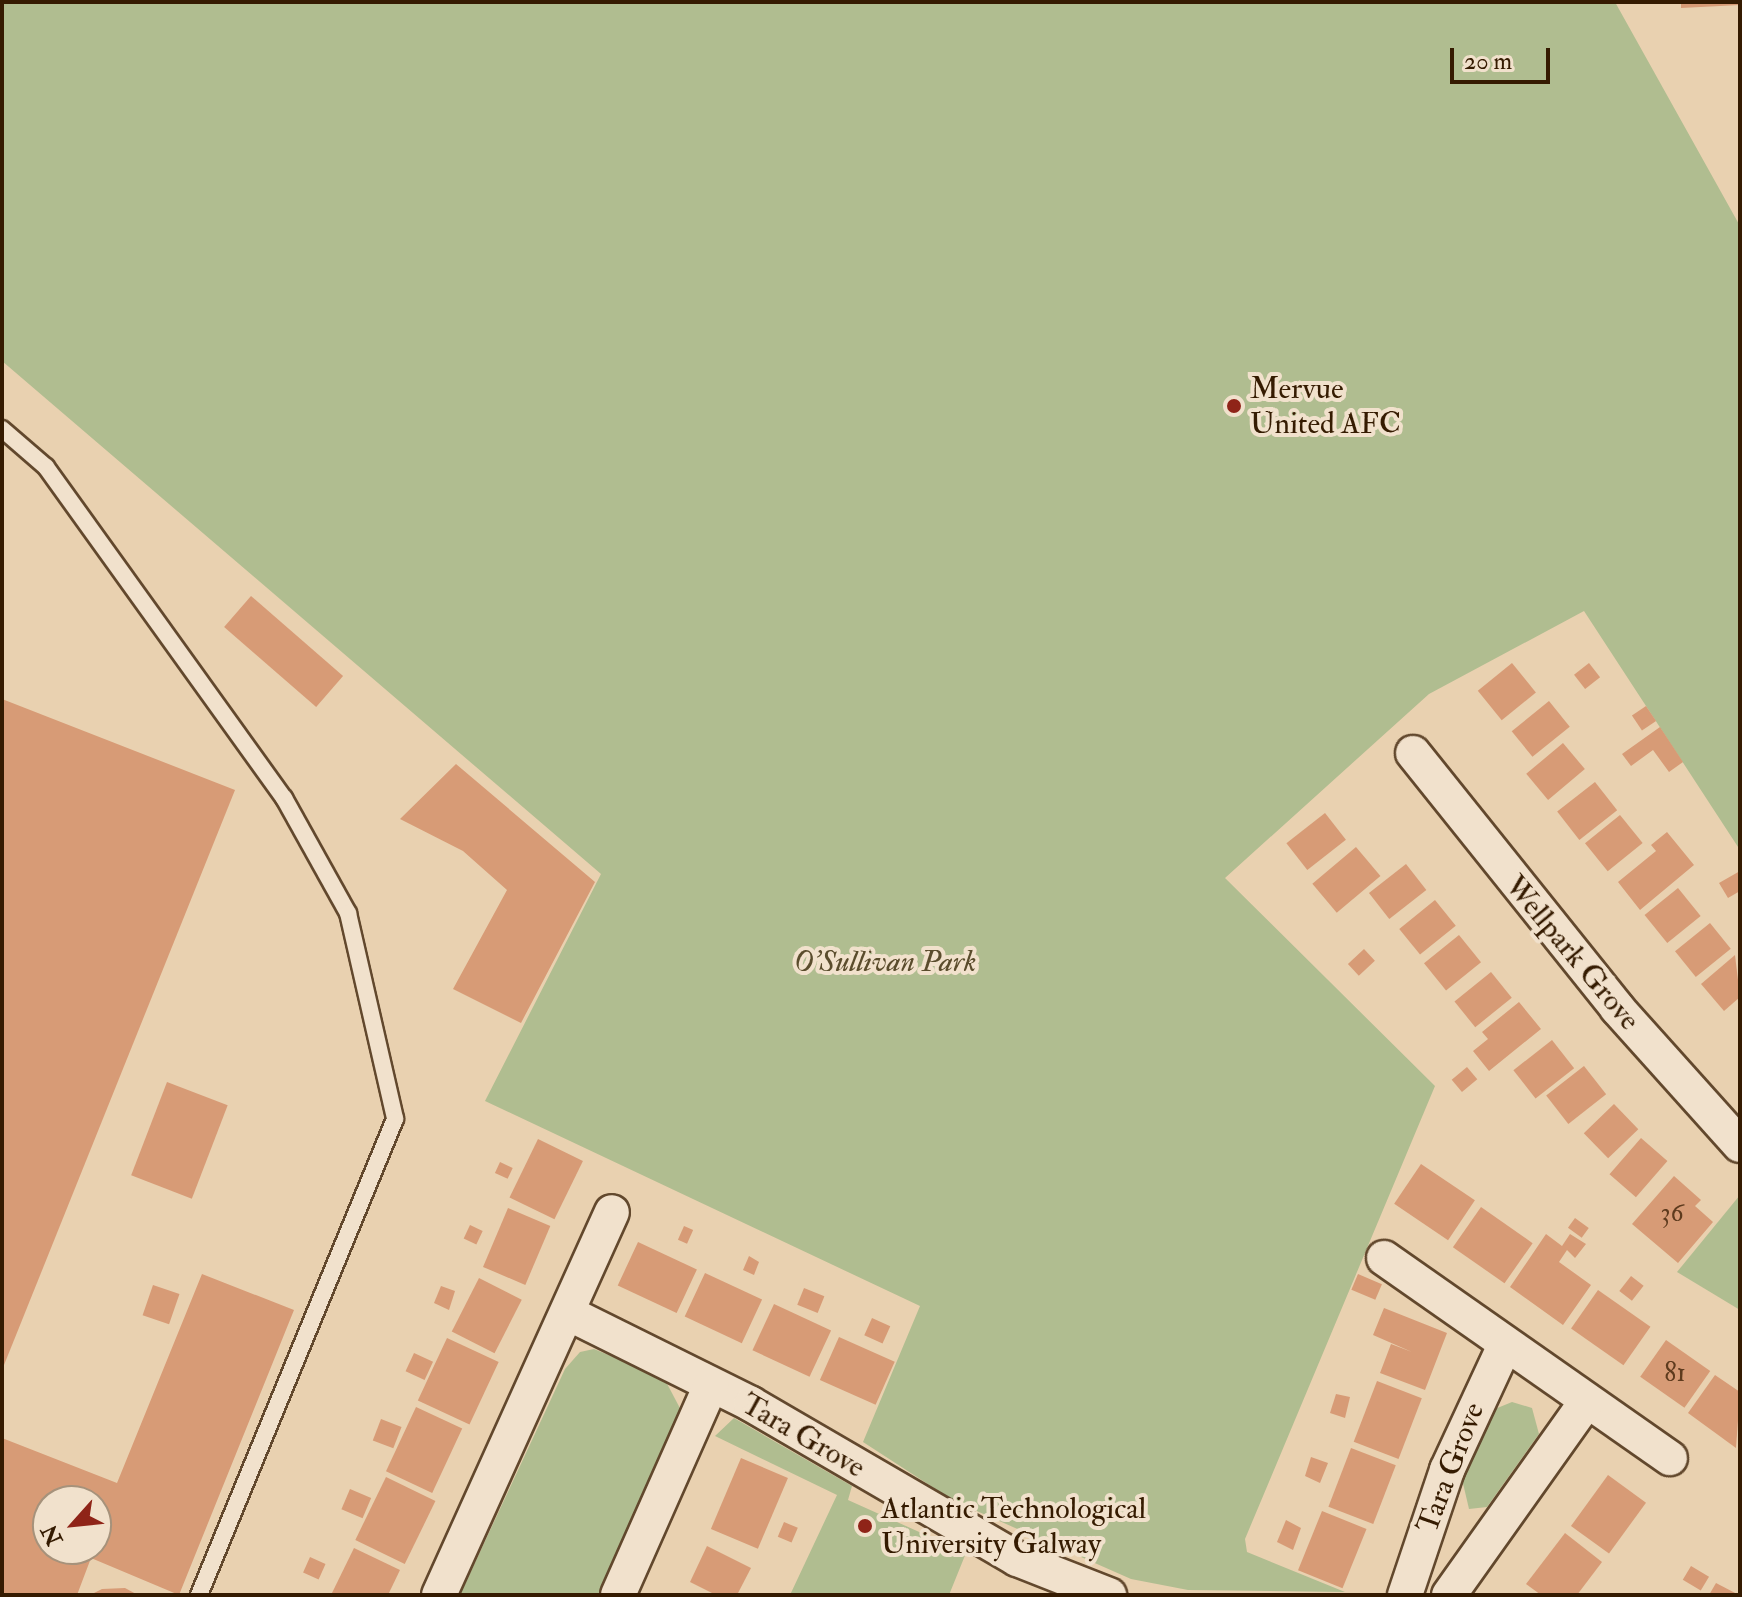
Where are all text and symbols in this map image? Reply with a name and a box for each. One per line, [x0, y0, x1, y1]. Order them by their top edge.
scale bar [1454, 32, 1554, 82]
text: 20 m [1464, 46, 1512, 77]
place label: Mervue United AFC [1250, 371, 1401, 442]
marker: Mervue United AFC [1225, 397, 1243, 415]
street label: Wellpark Grove [1497, 868, 1647, 1038]
park label: O'Sullivan Park [794, 944, 976, 980]
house number: 36 [1660, 1198, 1684, 1230]
house number: 81 [1664, 1358, 1686, 1390]
street label: Tara Grove [735, 1386, 871, 1486]
street label: Tara Grove [1410, 1398, 1492, 1538]
north arrow [32, 1485, 112, 1565]
place label: Atlantic Technological University Galway [881, 1491, 1146, 1562]
marker: Atlantic Technological University Galway [856, 1517, 874, 1535]
text: N [35, 1520, 69, 1550]

